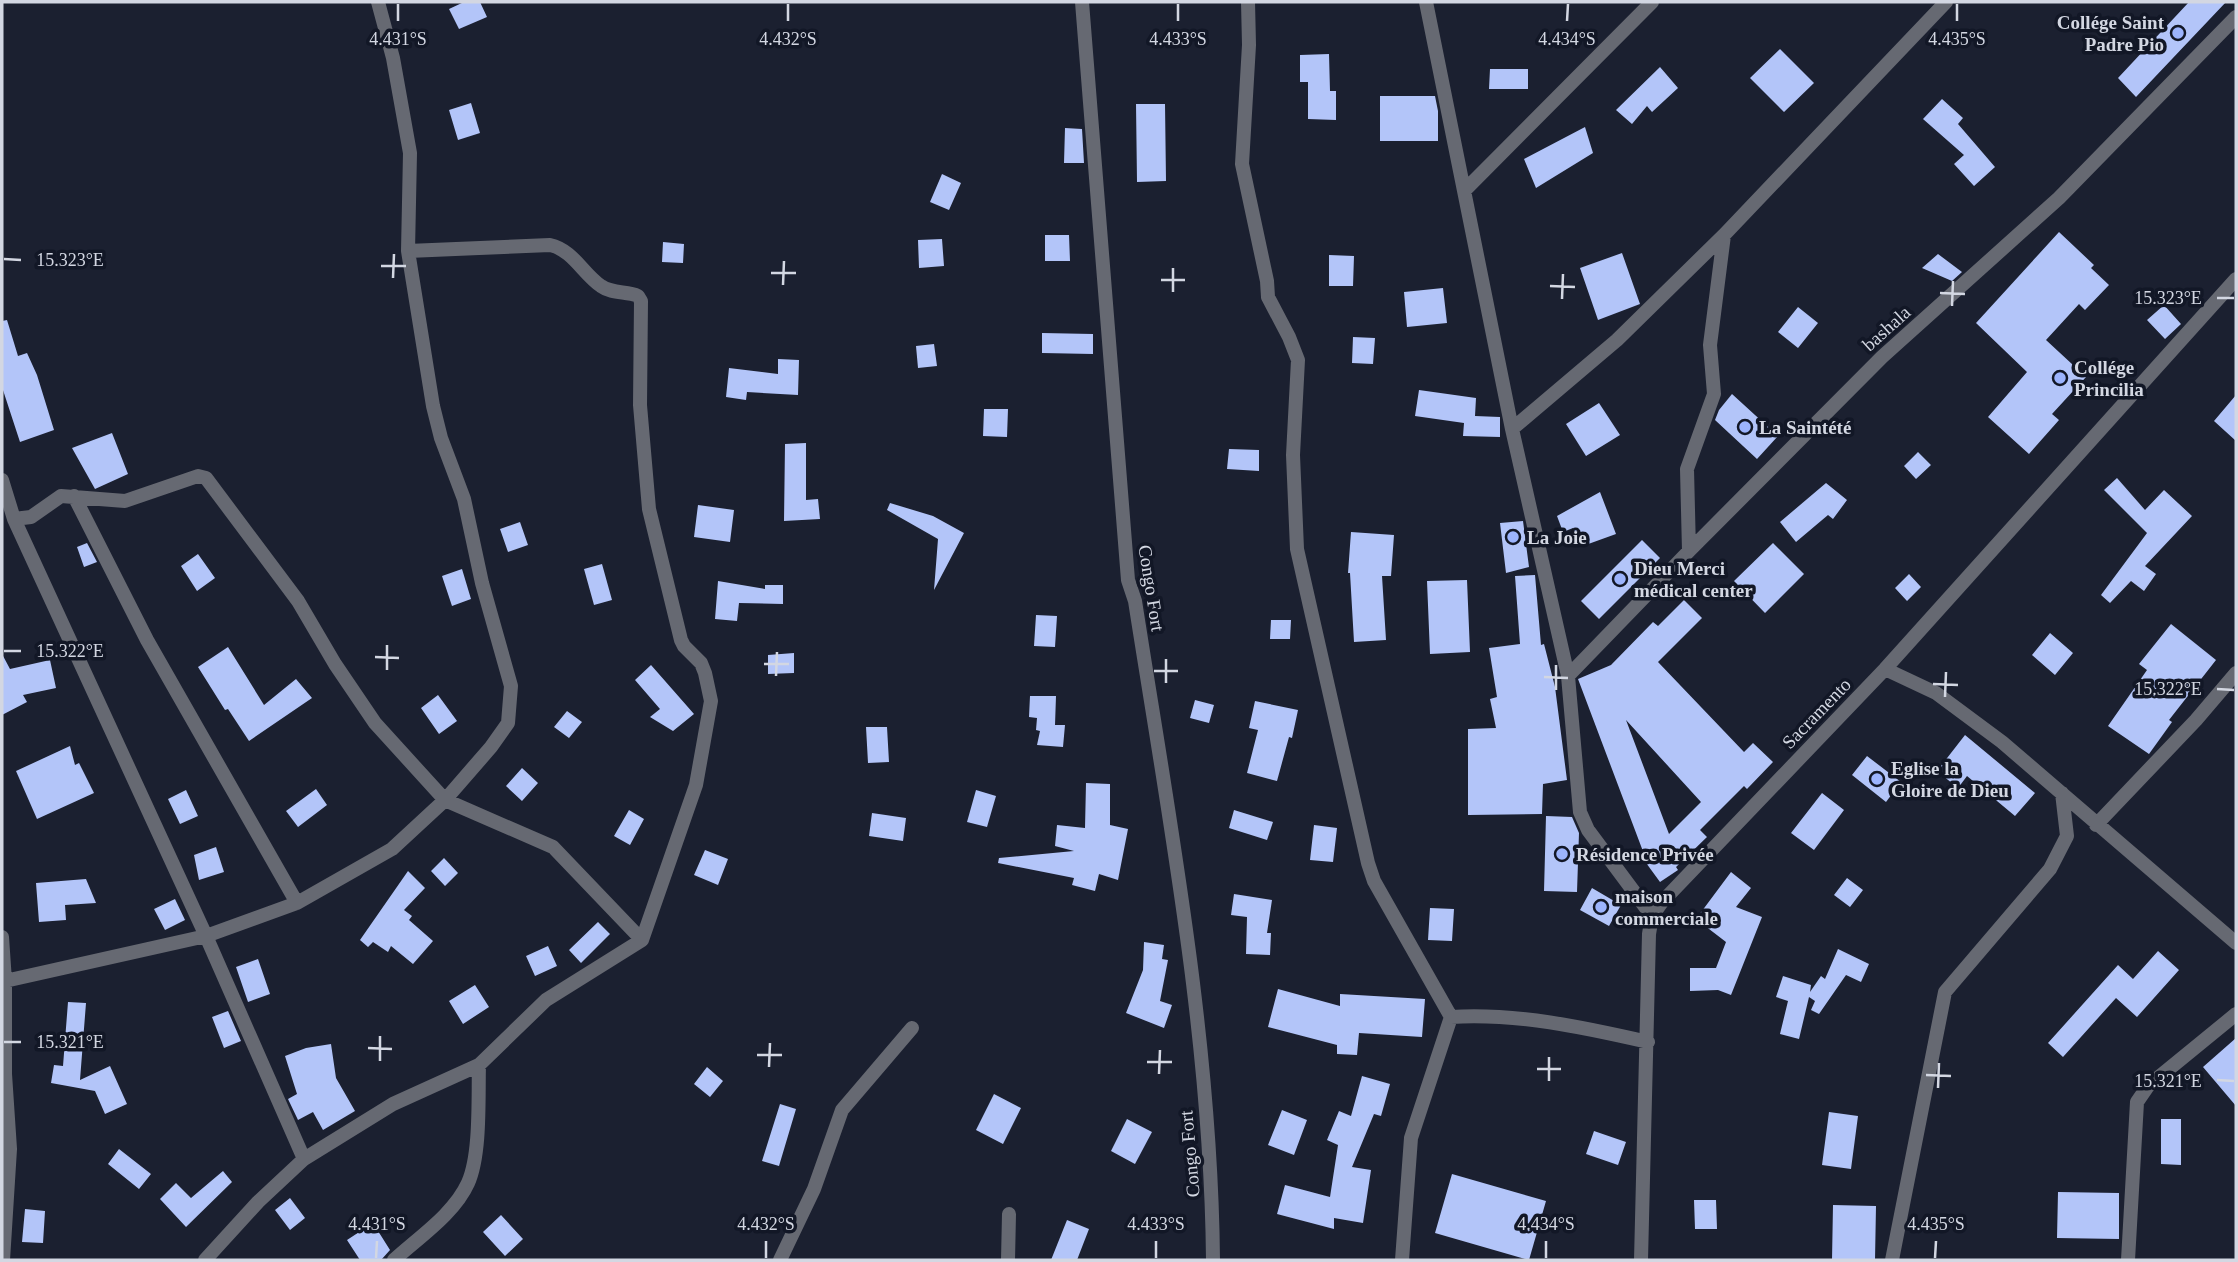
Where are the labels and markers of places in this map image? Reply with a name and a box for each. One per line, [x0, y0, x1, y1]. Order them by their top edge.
place label: Collége Saint Padre Pio [2057, 12, 2165, 55]
marker: Collége Saint Padre Pio [2170, 25, 2186, 41]
place label: Collége Princilia [2074, 357, 2144, 400]
marker: Collége Princilia [2052, 370, 2068, 386]
place label: La Saintété [1759, 417, 1851, 438]
marker: La Saintété [1737, 419, 1753, 435]
place label: La Joie [1527, 527, 1587, 548]
marker: La Joie [1505, 529, 1521, 545]
place label: Dieu Merci médical center [1634, 558, 1753, 601]
marker: Dieu Merci médical center [1612, 571, 1628, 587]
place label: Eglise la Gloire de Dieu [1891, 758, 2009, 801]
marker: Eglise la Gloire de Dieu [1869, 771, 1885, 787]
place label: Résidence Privée [1576, 844, 1714, 865]
marker: Résidence Privée [1554, 846, 1570, 862]
place label: maison commerciale [1615, 886, 1718, 929]
marker: maison commerciale [1593, 899, 1609, 915]

